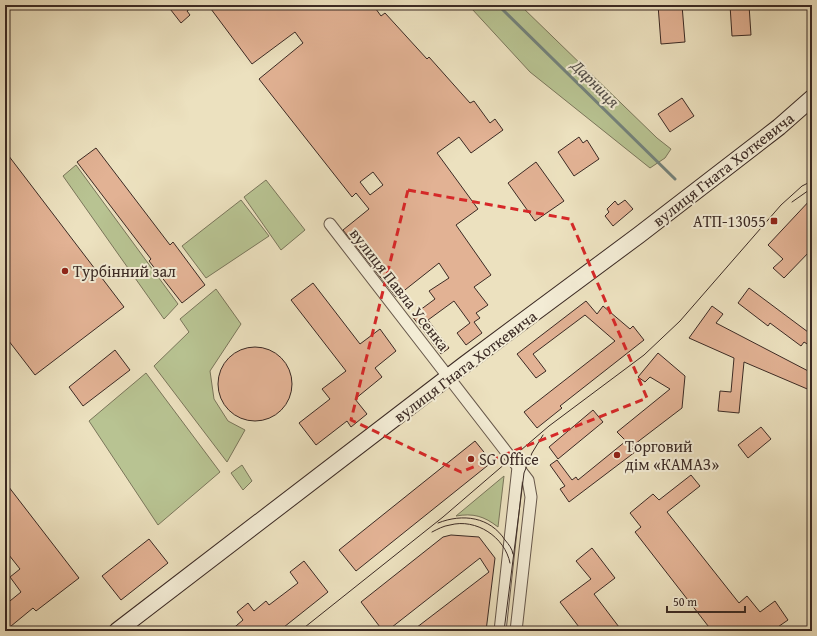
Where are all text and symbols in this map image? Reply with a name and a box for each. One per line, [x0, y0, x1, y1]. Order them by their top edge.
water label: Дарниця [565, 52, 627, 114]
street label: вулиця Гната Хоткевича [647, 106, 799, 232]
place label: АТП-13055 [693, 209, 766, 233]
marker: АТП-13055 [769, 216, 779, 226]
street label: вулиця Павла Усенка [344, 222, 456, 356]
place label: Турбінний зал [73, 259, 176, 283]
marker: Турбінний зал [60, 266, 70, 276]
street label: вулиця Гната Хоткевича [388, 304, 542, 428]
place label: Торговий дім «КАМАЗ» [625, 434, 719, 476]
place label: SG Office [479, 447, 539, 471]
marker: Торговий дім «КАМАЗ» [612, 450, 622, 460]
marker: SG Office [466, 454, 476, 464]
scale bar [667, 588, 745, 614]
text: 50 m [673, 593, 697, 610]

